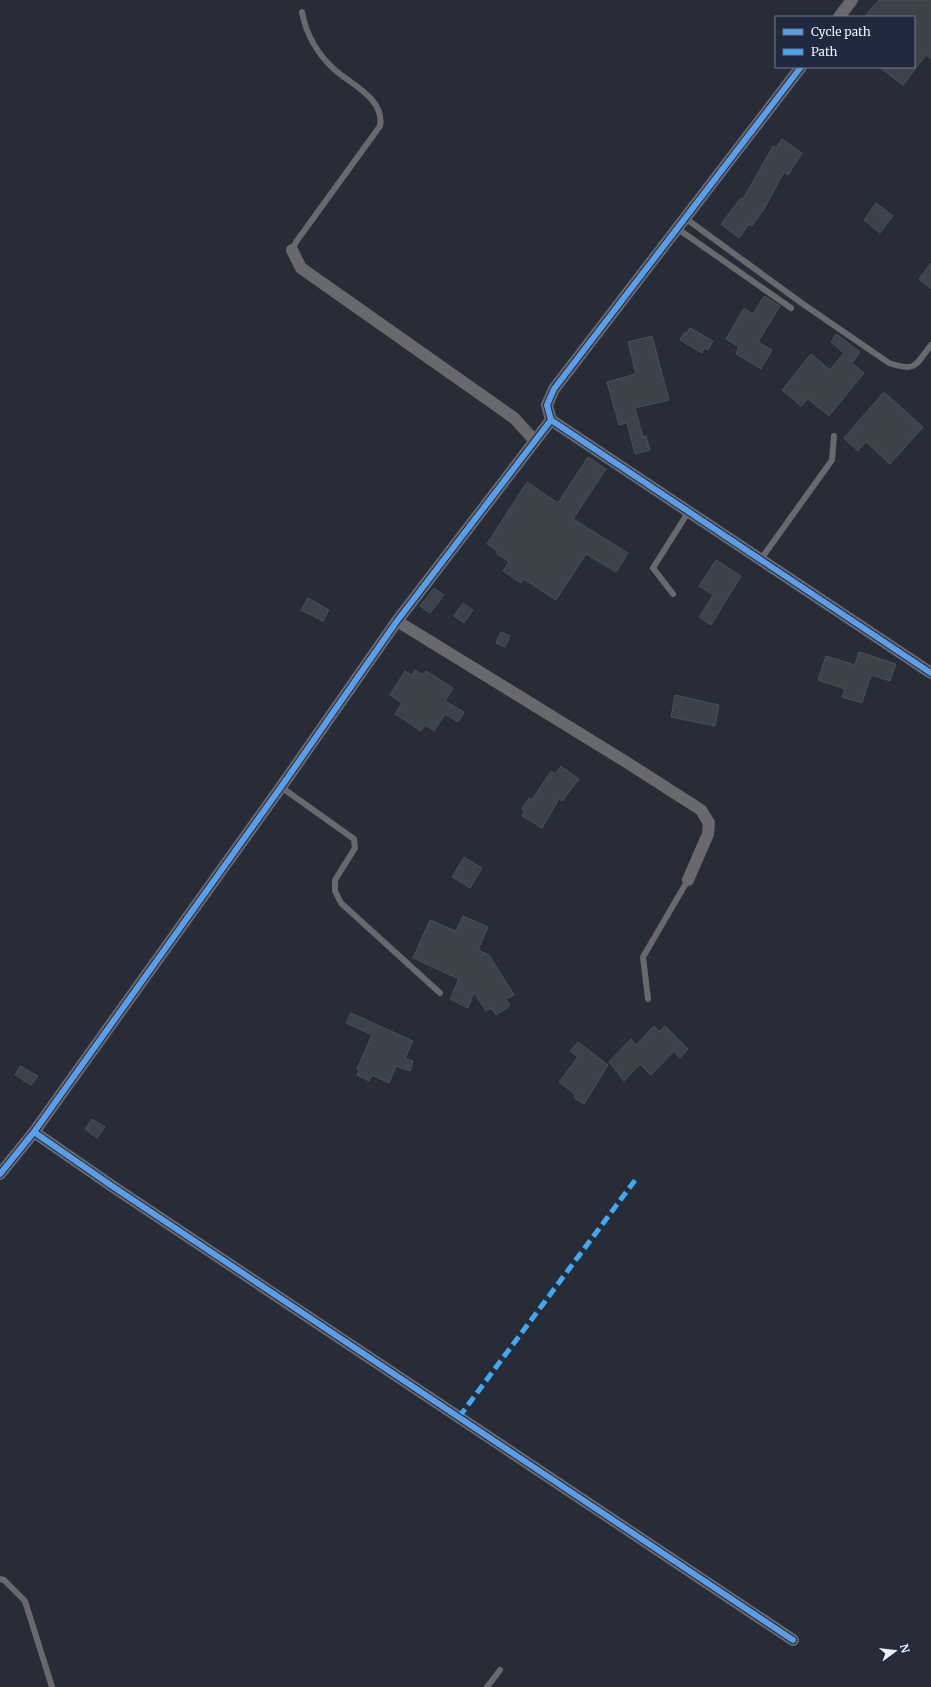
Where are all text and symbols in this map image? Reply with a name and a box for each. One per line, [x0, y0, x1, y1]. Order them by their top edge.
legend [775, 16, 915, 68]
text: Cycle path [811, 24, 871, 39]
text: Path [811, 44, 837, 59]
north arrow [875, 1631, 915, 1671]
text: N [897, 1642, 913, 1655]

